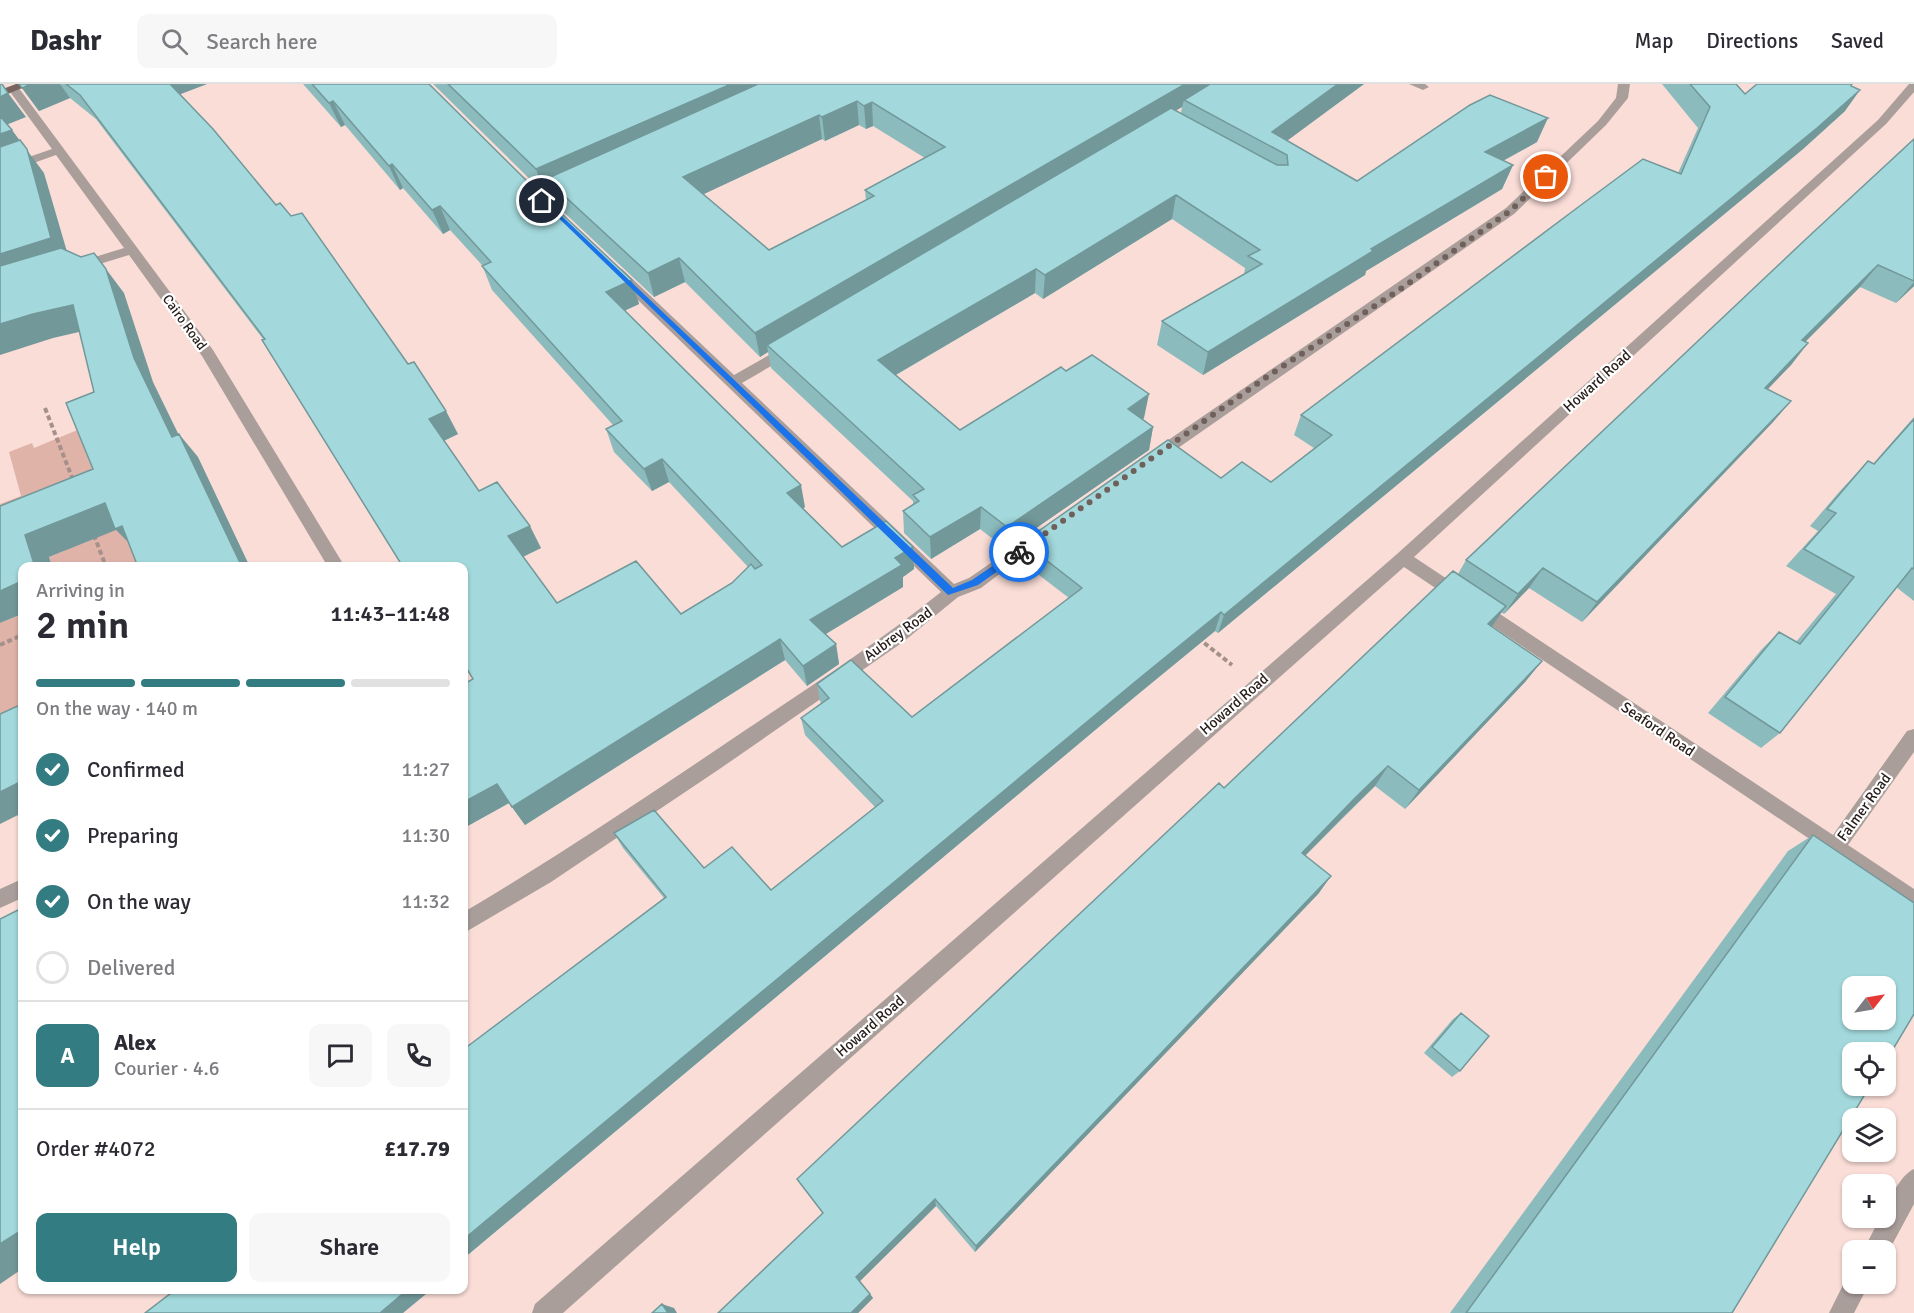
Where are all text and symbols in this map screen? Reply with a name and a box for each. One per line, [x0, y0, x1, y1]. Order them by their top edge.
search box [137, 14, 557, 68]
text: Dashr [30, 24, 101, 58]
icon: search [158, 25, 191, 58]
text: Search here [206, 28, 317, 55]
text: Map [1635, 28, 1673, 54]
text: Directions [1706, 28, 1798, 54]
text: Saved [1831, 28, 1884, 54]
pin [1520, 151, 1571, 202]
icon: bag [1529, 160, 1562, 193]
pin [516, 175, 567, 226]
icon: home [525, 184, 558, 217]
street label: Cairo Road [159, 291, 210, 353]
street label: Howard Road [1559, 346, 1635, 416]
courier [989, 522, 1049, 582]
icon: bike [1003, 536, 1036, 569]
text: Arriving in [36, 578, 125, 603]
text: 11:43–11:48 [331, 600, 450, 627]
text: 2 min [36, 601, 129, 649]
street label: Aubrey Road [860, 603, 936, 665]
street label: Howard Road [1196, 669, 1272, 739]
text: On the way · 140 m [36, 696, 198, 721]
street label: Seaford Road [1618, 698, 1698, 760]
icon: check [36, 753, 69, 786]
text: Confirmed [87, 756, 185, 783]
text: 11:27 [401, 757, 450, 782]
street label: Falmer Road [1833, 769, 1895, 845]
icon: check [36, 819, 69, 852]
text: Preparing [87, 822, 179, 849]
text: 11:30 [401, 823, 450, 848]
icon: check [36, 885, 69, 918]
text: On the way [87, 888, 191, 915]
text: 11:32 [401, 889, 450, 914]
text: Delivered [87, 954, 175, 981]
north arrow [1842, 976, 1896, 1030]
map controls [1842, 976, 1896, 1294]
street label: Howard Road [832, 991, 908, 1061]
button: chat [309, 1024, 372, 1087]
button: phone [387, 1024, 450, 1087]
text: Alex [114, 1029, 156, 1056]
text: A [60, 1042, 75, 1069]
button: locate [1842, 1042, 1896, 1096]
text: Courier · 4.6 [114, 1056, 220, 1081]
button: layers [1842, 1108, 1896, 1162]
text: Order #4072 [36, 1135, 156, 1162]
text: £17.79 [384, 1135, 450, 1162]
button: + [1842, 1174, 1896, 1228]
button: Help [36, 1213, 237, 1282]
button: Share [249, 1213, 450, 1282]
button: − [1842, 1240, 1896, 1294]

